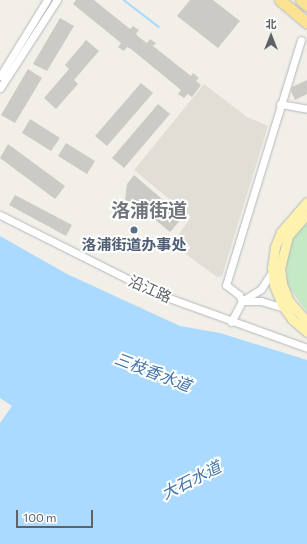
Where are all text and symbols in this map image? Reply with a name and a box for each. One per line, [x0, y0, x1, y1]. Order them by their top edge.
north arrow [251, 16, 291, 56]
text: 北 [266, 17, 277, 30]
district label: 洛浦街道 [111, 199, 187, 221]
marker: 洛浦街道办事处 [129, 225, 139, 235]
place label: 洛浦街道办事处 [82, 236, 186, 254]
street label: 沿江路 [126, 272, 174, 306]
water label: 三枝香水道 [112, 349, 194, 395]
water label: 大石水道 [158, 457, 224, 503]
scale bar [18, 502, 95, 528]
text: 100 m [23, 510, 57, 524]

